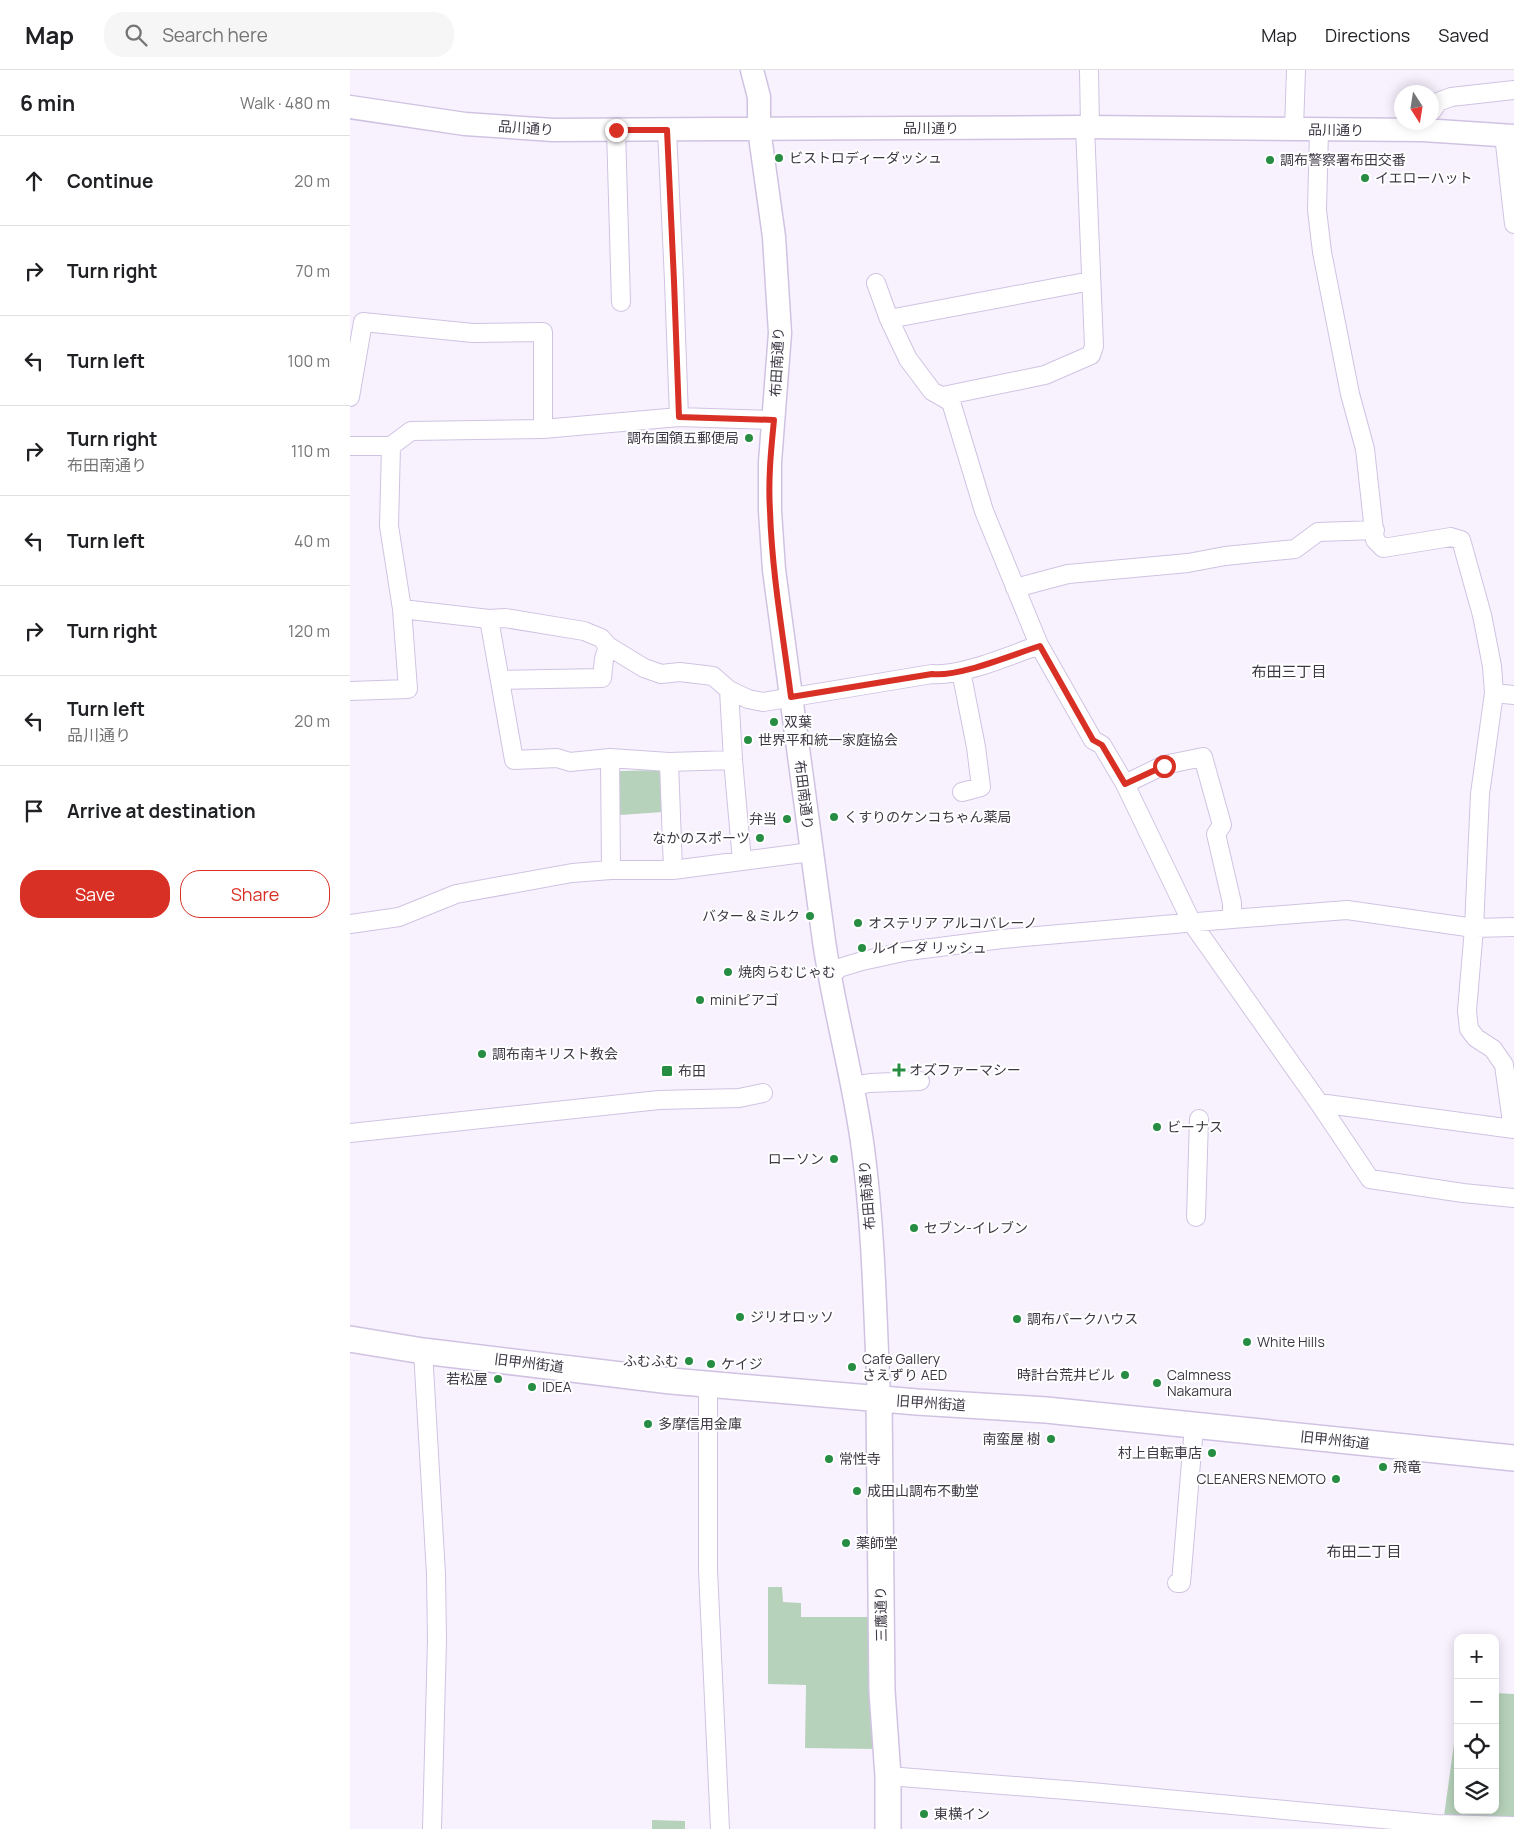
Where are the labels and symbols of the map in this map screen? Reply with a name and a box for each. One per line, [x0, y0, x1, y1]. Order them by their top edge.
north arrow [1394, 85, 1439, 130]
street label: 品川通り [497, 116, 555, 139]
street label: 品川通り [903, 118, 959, 137]
route end [605, 119, 628, 142]
street label: 品川通り [1308, 120, 1364, 139]
place label: ビストロディーダッシュ [789, 148, 942, 167]
place label: 調布警察署布田交番 [1280, 150, 1406, 169]
marker: ビストロディーダッシュ [773, 152, 785, 164]
marker: 調布警察署布田交番 [1264, 154, 1276, 166]
place label: イエローハット [1375, 168, 1473, 187]
marker: イエローハット [1359, 172, 1371, 184]
street label: 布田南通り [765, 327, 788, 397]
place label: 調布国領五郵便局 [627, 428, 739, 447]
marker: 調布国領五郵便局 [743, 432, 755, 444]
district label: 布田三丁目 [1251, 661, 1327, 682]
place label: 双葉 [784, 712, 812, 731]
marker: 双葉 [768, 716, 780, 728]
place label: 世界平和統一家庭協会 [758, 730, 898, 749]
marker: 世界平和統一家庭協会 [742, 734, 754, 746]
route start [1153, 755, 1176, 778]
street label: 布田南通り [791, 759, 818, 831]
place label: くすりのケンコちゃん薬局 [844, 807, 1012, 826]
place label: 弁当 [749, 809, 777, 828]
marker: くすりのケンコちゃん薬局 [828, 811, 840, 823]
marker: 弁当 [781, 813, 793, 825]
place label: なかのスポーツ [652, 828, 750, 847]
marker: なかのスポーツ [754, 832, 766, 844]
place label: バター＆ミルク [702, 906, 800, 925]
marker: バター＆ミルク [804, 910, 816, 922]
place label: オステリア アルコバレーノ [868, 913, 1038, 932]
marker: オステリア アルコバレーノ [852, 917, 864, 929]
place label: ルイーダ リッシュ [872, 938, 987, 957]
marker: ルイーダ リッシュ [856, 942, 868, 954]
place label: 焼肉らむじゃむ [738, 962, 836, 981]
marker: 焼肉らむじゃむ [722, 966, 734, 978]
place label: miniピアゴ [710, 990, 779, 1009]
marker: miniピアゴ [694, 994, 706, 1006]
place label: 調布南キリスト教会 [492, 1044, 618, 1063]
marker: 調布南キリスト教会 [476, 1048, 488, 1060]
place label: オズファーマシー [909, 1060, 1021, 1079]
place label: 布田 [678, 1061, 706, 1080]
marker: 布田 [660, 1064, 674, 1078]
marker: オズファーマシー [893, 1064, 905, 1076]
place label: ビーナス [1167, 1117, 1223, 1136]
marker: ビーナス [1151, 1121, 1163, 1133]
place label: ローソン [768, 1149, 824, 1168]
marker: ローソン [828, 1153, 840, 1165]
street label: 布田南通り [854, 1159, 879, 1231]
place label: セブン-イレブン [924, 1218, 1028, 1237]
marker: セブン-イレブン [908, 1222, 920, 1234]
place label: ジリオロッソ [750, 1307, 834, 1326]
place label: 調布パークハウス [1027, 1309, 1138, 1328]
marker: ジリオロッソ [734, 1311, 746, 1323]
marker: 調布パークハウス [1011, 1313, 1023, 1325]
place label: White Hills [1257, 1332, 1325, 1351]
marker: White Hills [1241, 1336, 1253, 1348]
street label: 旧甲州街道 [493, 1349, 565, 1376]
place label: Cafe Gallery さえずり AED [862, 1349, 947, 1384]
place label: ふむふむ [623, 1351, 679, 1370]
place label: ケイジ [721, 1354, 763, 1373]
marker: ふむふむ [683, 1355, 695, 1367]
marker: ケイジ [705, 1358, 717, 1370]
marker: Cafe Gallery さえずり AED [846, 1361, 858, 1373]
place label: 時計台荒井ビル [1017, 1365, 1115, 1384]
place label: Calmness Nakamura [1167, 1365, 1232, 1400]
place label: 若松屋 [446, 1369, 488, 1388]
marker: 時計台荒井ビル [1119, 1369, 1131, 1381]
marker: 若松屋 [492, 1373, 504, 1385]
place label: IDEA [542, 1377, 572, 1396]
marker: Calmness Nakamura [1151, 1377, 1163, 1389]
marker: IDEA [526, 1381, 538, 1393]
street label: 旧甲州街道 [895, 1391, 967, 1414]
place label: 多摩信用金庫 [658, 1414, 742, 1433]
marker: 多摩信用金庫 [642, 1418, 654, 1430]
street label: 旧甲州街道 [1299, 1426, 1371, 1453]
place label: 南蛮屋 樹 [982, 1429, 1041, 1448]
marker: 南蛮屋 樹 [1045, 1433, 1057, 1445]
place label: 村上自転車店 [1118, 1443, 1202, 1462]
marker: 村上自転車店 [1206, 1447, 1218, 1459]
place label: 常性寺 [839, 1449, 881, 1468]
marker: 常性寺 [823, 1453, 835, 1465]
place label: 飛竜 [1393, 1457, 1421, 1476]
marker: 飛竜 [1377, 1461, 1389, 1473]
place label: CLEANERS NEMOTO [1197, 1469, 1326, 1488]
marker: CLEANERS NEMOTO [1330, 1473, 1342, 1485]
place label: 成田山調布不動堂 [867, 1481, 979, 1500]
marker: 成田山調布不動堂 [851, 1485, 863, 1497]
place label: 薬師堂 [856, 1533, 898, 1552]
marker: 薬師堂 [840, 1537, 852, 1549]
district label: 布田二丁目 [1326, 1541, 1402, 1562]
street label: 三鷹通り [871, 1586, 890, 1642]
place label: 東横イン [934, 1804, 990, 1823]
marker: 東横イン [918, 1808, 930, 1820]

